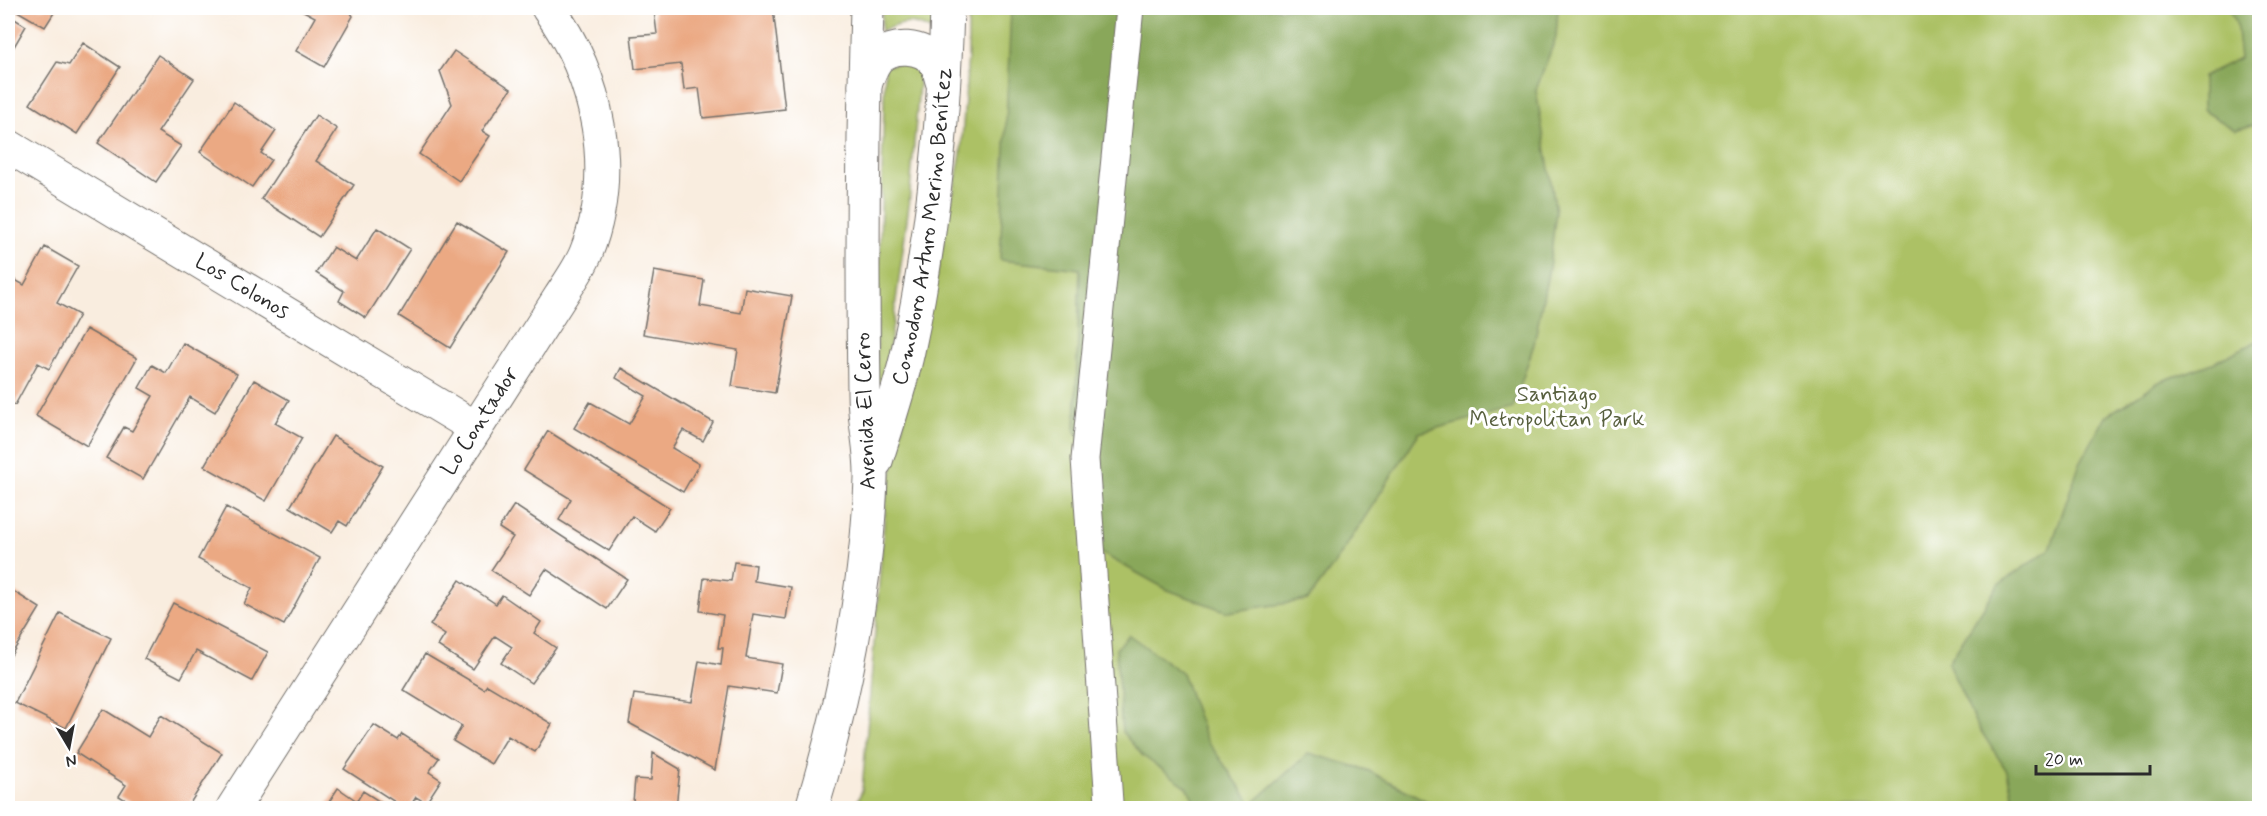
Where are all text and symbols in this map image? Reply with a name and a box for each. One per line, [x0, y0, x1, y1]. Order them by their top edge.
street label: Comodoro Arturo Merino Benítez [886, 67, 959, 389]
street label: Los Colonos [189, 248, 295, 326]
street label: Avenida El Cerro [849, 332, 883, 490]
street label: Lo Contador [435, 361, 526, 481]
park label: Santiago Metropolitan Park [1469, 381, 1645, 434]
north arrow [39, 717, 99, 777]
scale bar [2036, 738, 2150, 776]
text: 20 m [2045, 748, 2083, 772]
text: N [64, 749, 78, 772]

